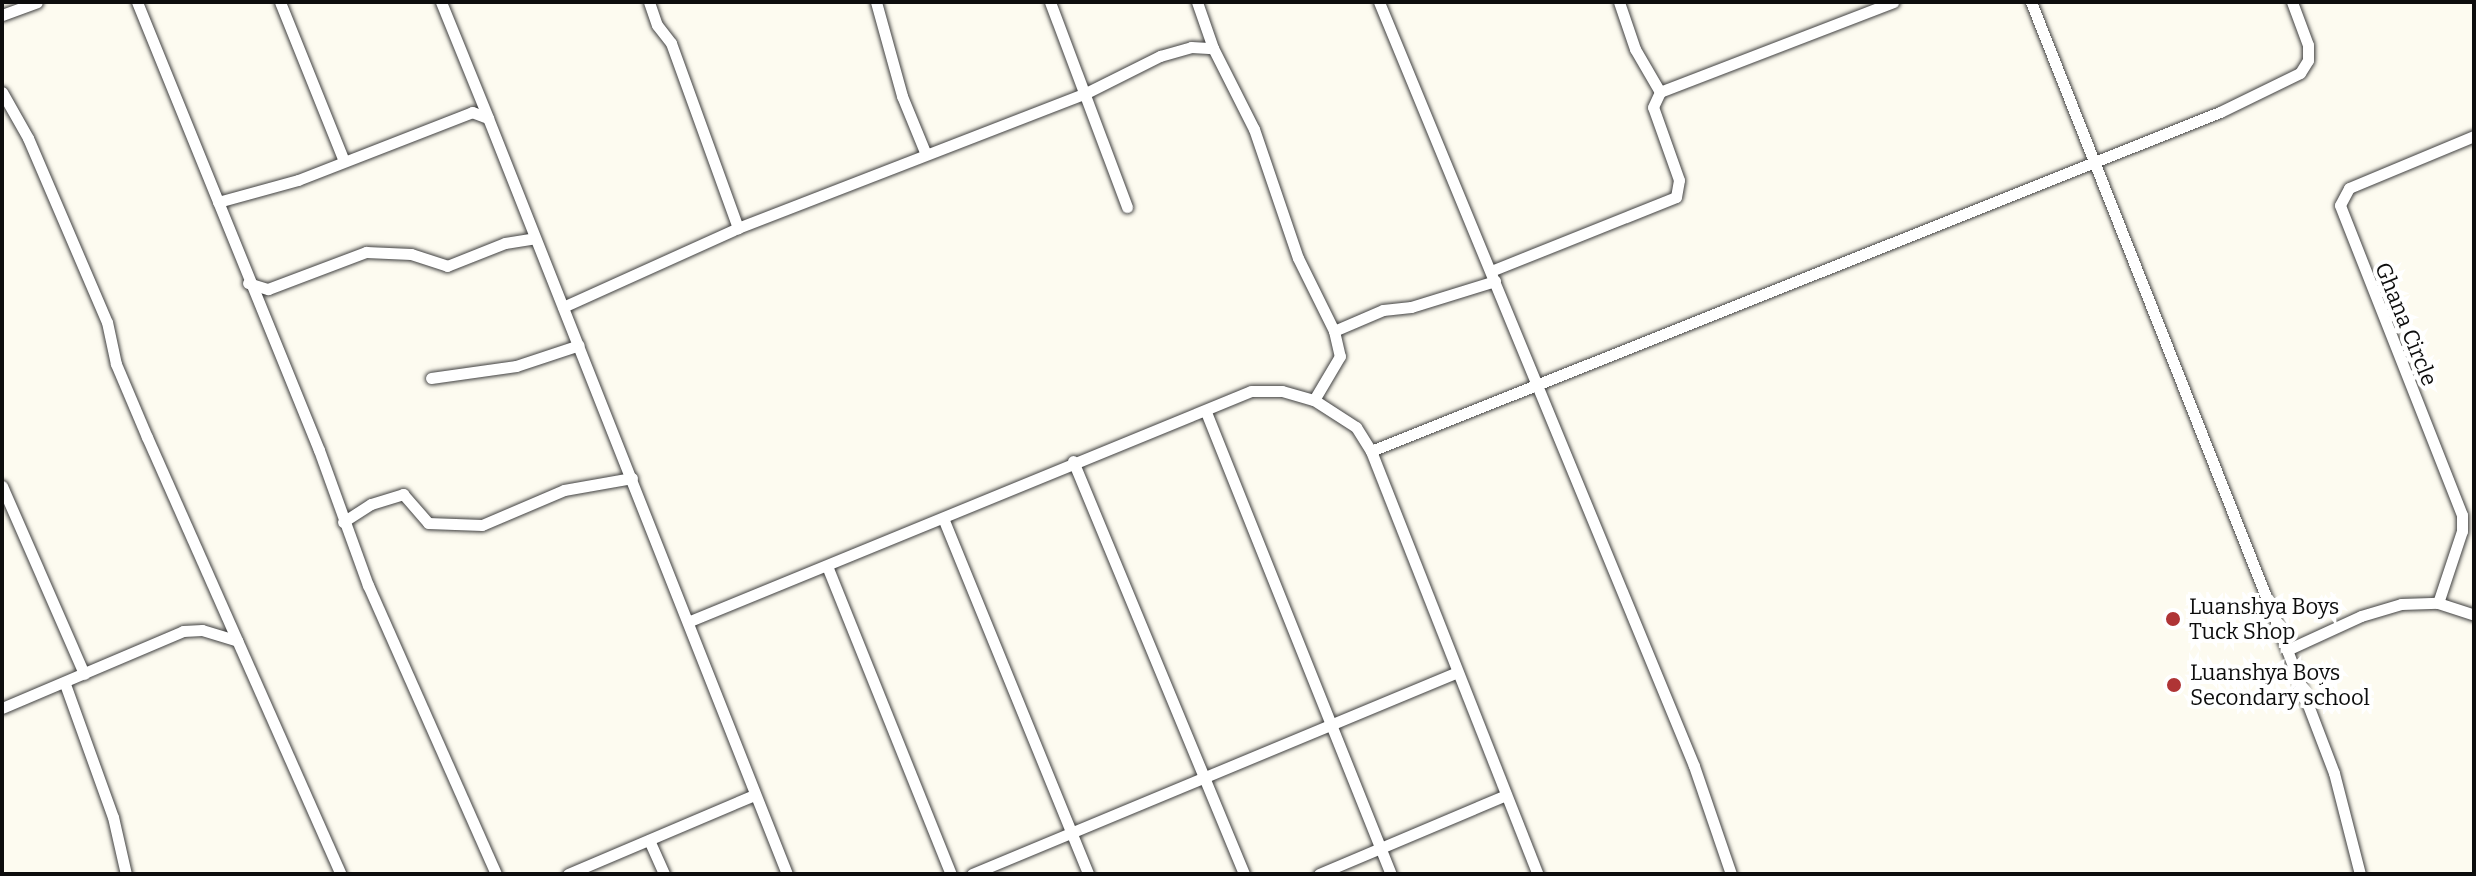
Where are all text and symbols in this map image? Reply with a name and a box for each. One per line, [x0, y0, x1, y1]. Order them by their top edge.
street label: Ghana Circle [2369, 259, 2443, 389]
place label: Luanshya Boys Tuck Shop [2189, 593, 2339, 644]
marker: Luanshya Boys Tuck Shop [2164, 610, 2182, 628]
place label: Luanshya Boys Secondary school [2190, 659, 2370, 710]
marker: Luanshya Boys Secondary school [2165, 676, 2183, 694]

